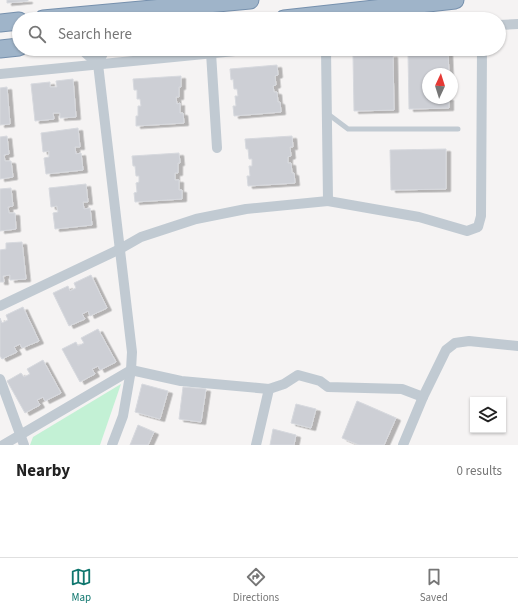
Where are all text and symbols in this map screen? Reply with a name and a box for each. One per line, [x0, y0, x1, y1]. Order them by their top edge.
search box [12, 12, 506, 56]
icon: search [26, 23, 48, 45]
text: Search here [58, 24, 132, 45]
north arrow [422, 68, 458, 104]
map controls [470, 397, 506, 433]
button: layers [470, 397, 506, 433]
text: Nearby [16, 459, 70, 483]
text: 0 results [457, 462, 502, 480]
tab: Map [70, 566, 92, 605]
tab: Directions [233, 566, 279, 605]
tab: Saved [420, 566, 448, 605]

